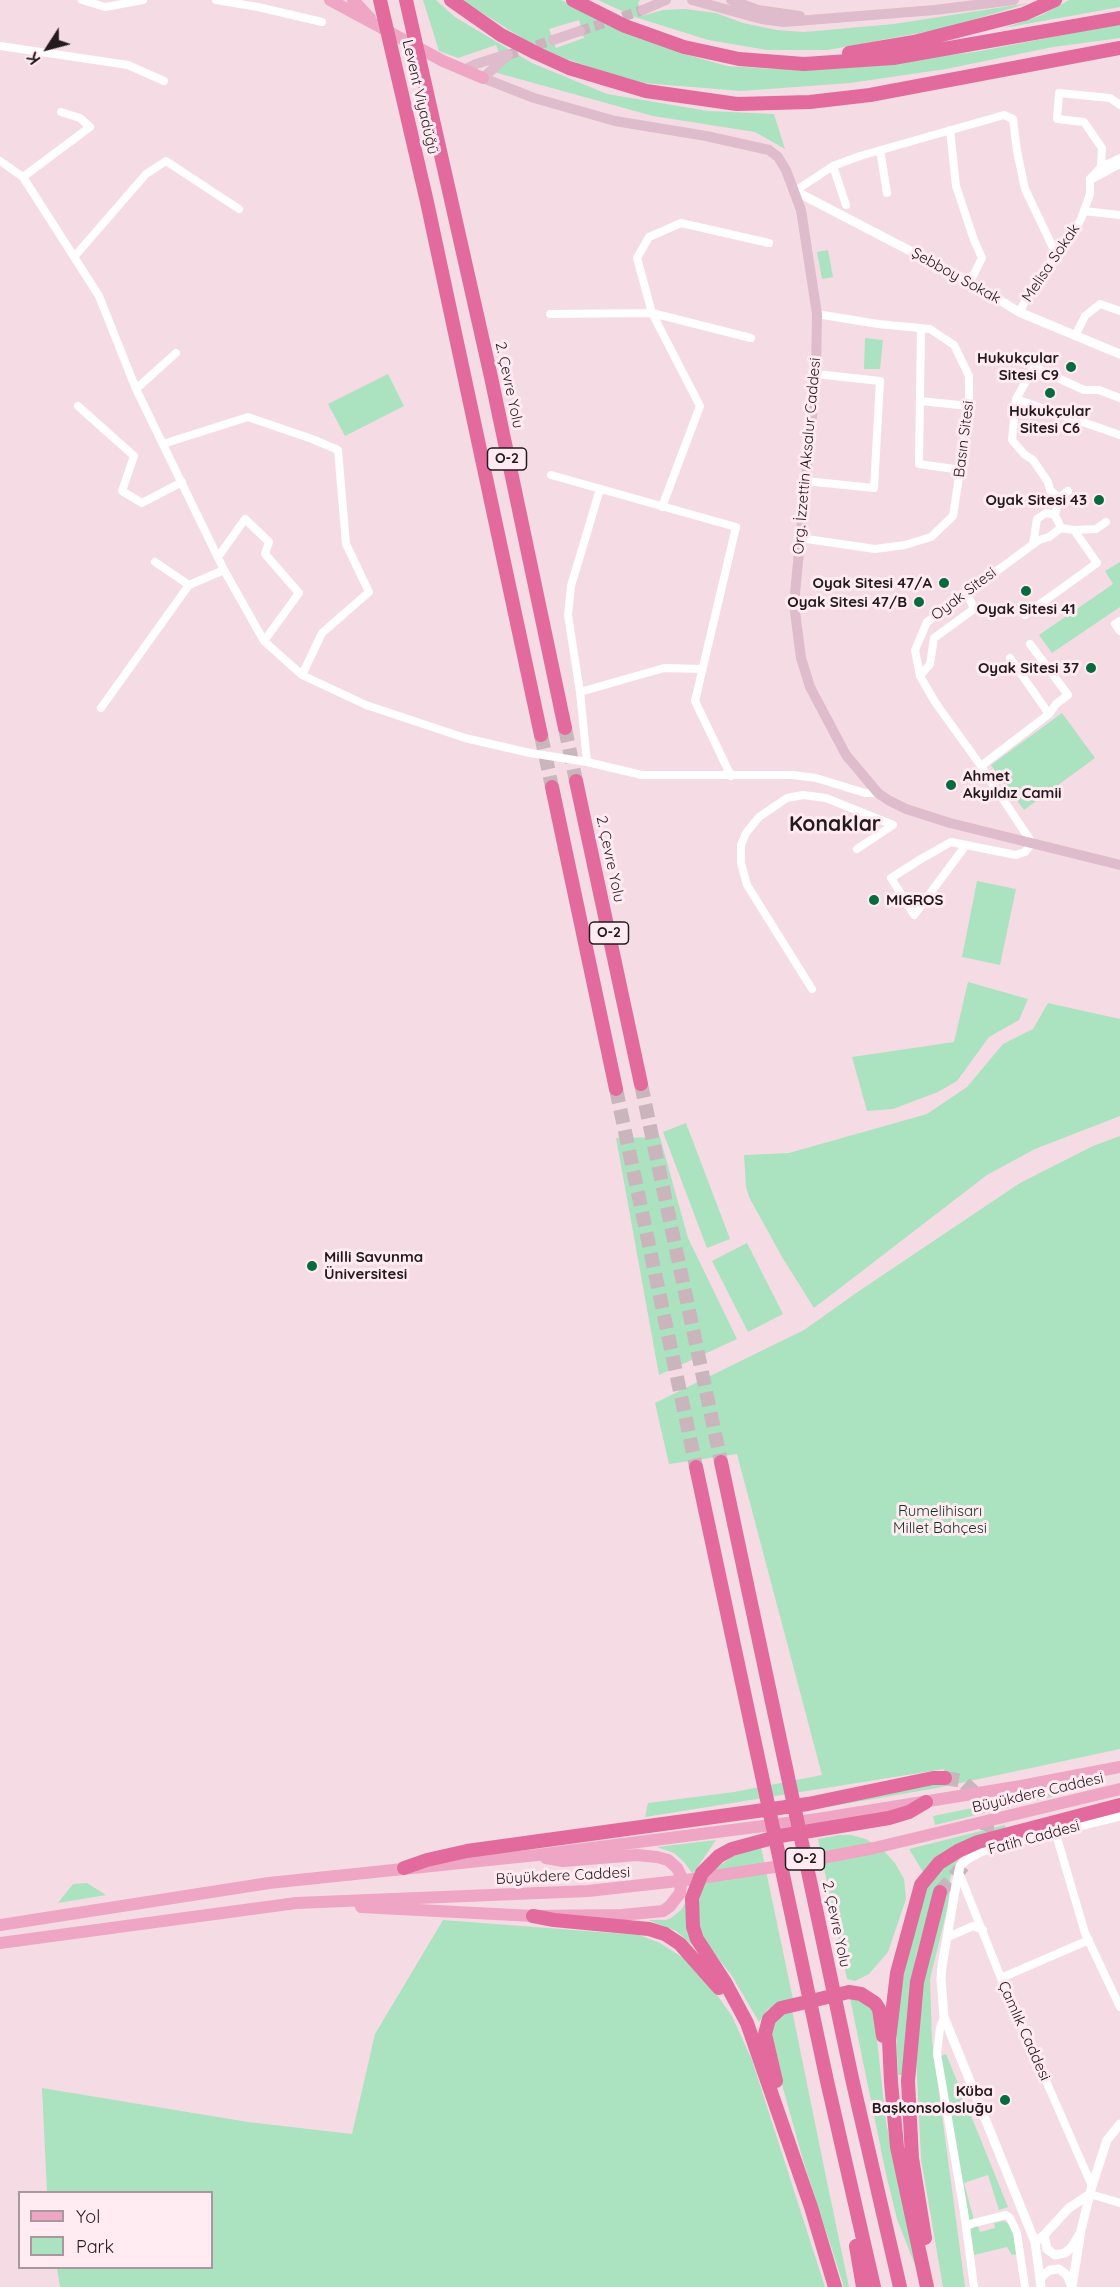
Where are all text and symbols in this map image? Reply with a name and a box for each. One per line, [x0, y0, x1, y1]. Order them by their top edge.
north arrow [18, 18, 78, 78]
street label: Levent Viyadüğü [398, 38, 442, 156]
text: K [22, 48, 45, 69]
street label: Melisa Sokak [1018, 220, 1084, 306]
street label: Şebboy Sokak [908, 244, 1004, 308]
street label: 2. Çevre Yolu [491, 340, 527, 430]
place label: Hukukçular Sitesi C9 [977, 349, 1059, 384]
street label: Org. İzzettin Aksalur Caddesi [789, 357, 825, 555]
marker: Hukukçular Sitesi C9 [1064, 360, 1078, 374]
marker: Hukukçular Sitesi C6 [1043, 386, 1057, 400]
street label: Basın Sitesi [950, 400, 978, 478]
place label: Hukukçular Sitesi C6 [1009, 402, 1091, 437]
road number: O-2 [488, 448, 526, 470]
place label: Oyak Sitesi 43 [985, 491, 1087, 509]
marker: Oyak Sitesi 43 [1092, 493, 1106, 507]
street label: Oyak Sitesi [928, 564, 1000, 624]
place label: Oyak Sitesi 47/A [813, 574, 932, 592]
marker: Oyak Sitesi 47/A [937, 576, 951, 590]
marker: Oyak Sitesi 41 [1019, 584, 1033, 598]
place label: Oyak Sitesi 47/B [787, 593, 907, 611]
marker: Oyak Sitesi 47/B [912, 595, 926, 609]
place label: Oyak Sitesi 41 [977, 600, 1075, 618]
place label: Oyak Sitesi 37 [978, 659, 1079, 677]
marker: Oyak Sitesi 37 [1084, 661, 1098, 675]
place label: Ahmet Akyıldız Camii [963, 767, 1062, 802]
marker: Ahmet Akyıldız Camii [944, 778, 958, 792]
district label: Konaklar [789, 812, 881, 838]
street label: 2. Çevre Yolu [592, 814, 628, 904]
place label: MIGROS [886, 891, 943, 909]
marker: MIGROS [867, 893, 881, 907]
road number: O-2 [590, 922, 628, 944]
place label: Milli Savunma Üniversitesi [324, 1248, 423, 1283]
marker: Milli Savunma Üniversitesi [305, 1259, 319, 1273]
park label: Rumelihisarı Millet Bahçesi [893, 1502, 987, 1537]
street label: Büyükdere Caddesi [970, 1769, 1106, 1817]
street label: Fatih Caddesi [986, 1817, 1082, 1859]
road number: O-2 [786, 1848, 824, 1870]
street label: Büyükdere Caddesi [495, 1863, 631, 1889]
street label: 2. Çevre Yolu [818, 1879, 854, 1969]
street label: Çamlık Caddesi [994, 1978, 1054, 2084]
place label: Küba Başkonsolosluğu [872, 2082, 993, 2117]
marker: Küba Başkonsolosluğu [998, 2093, 1012, 2107]
legend [18, 2191, 213, 2269]
text: Yol [76, 2205, 100, 2228]
text: Park [76, 2235, 114, 2258]

